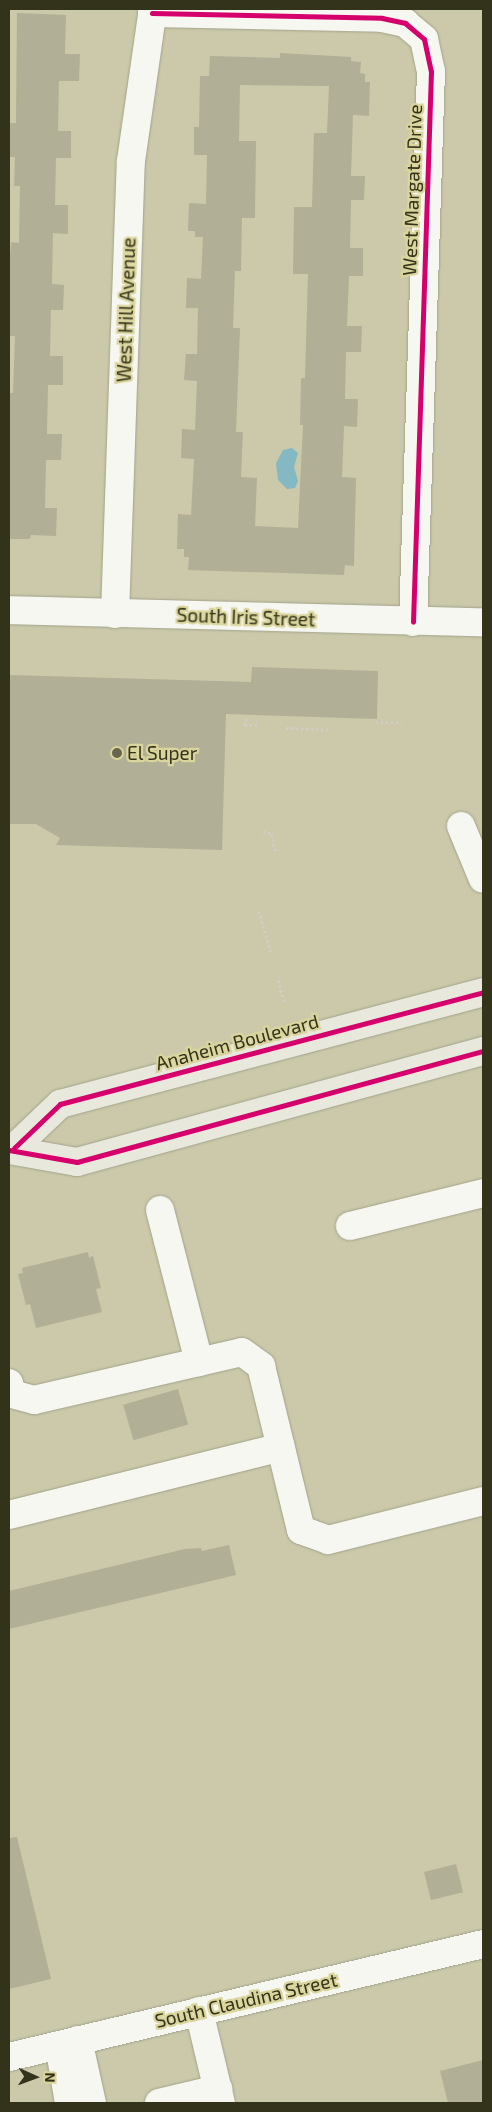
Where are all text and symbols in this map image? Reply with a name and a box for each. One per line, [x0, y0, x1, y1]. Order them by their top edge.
street label: West Margate Drive [398, 104, 426, 276]
street label: West Hill Avenue [112, 237, 140, 383]
street label: South Iris Street [176, 603, 316, 631]
place label: El Super [127, 742, 198, 764]
marker: El Super [111, 747, 123, 759]
street label: Anaheim Boulevard [153, 1009, 321, 1075]
street label: South Claudina Street [153, 1968, 339, 2032]
north arrow [10, 2052, 60, 2102]
text: N [42, 2072, 59, 2083]

